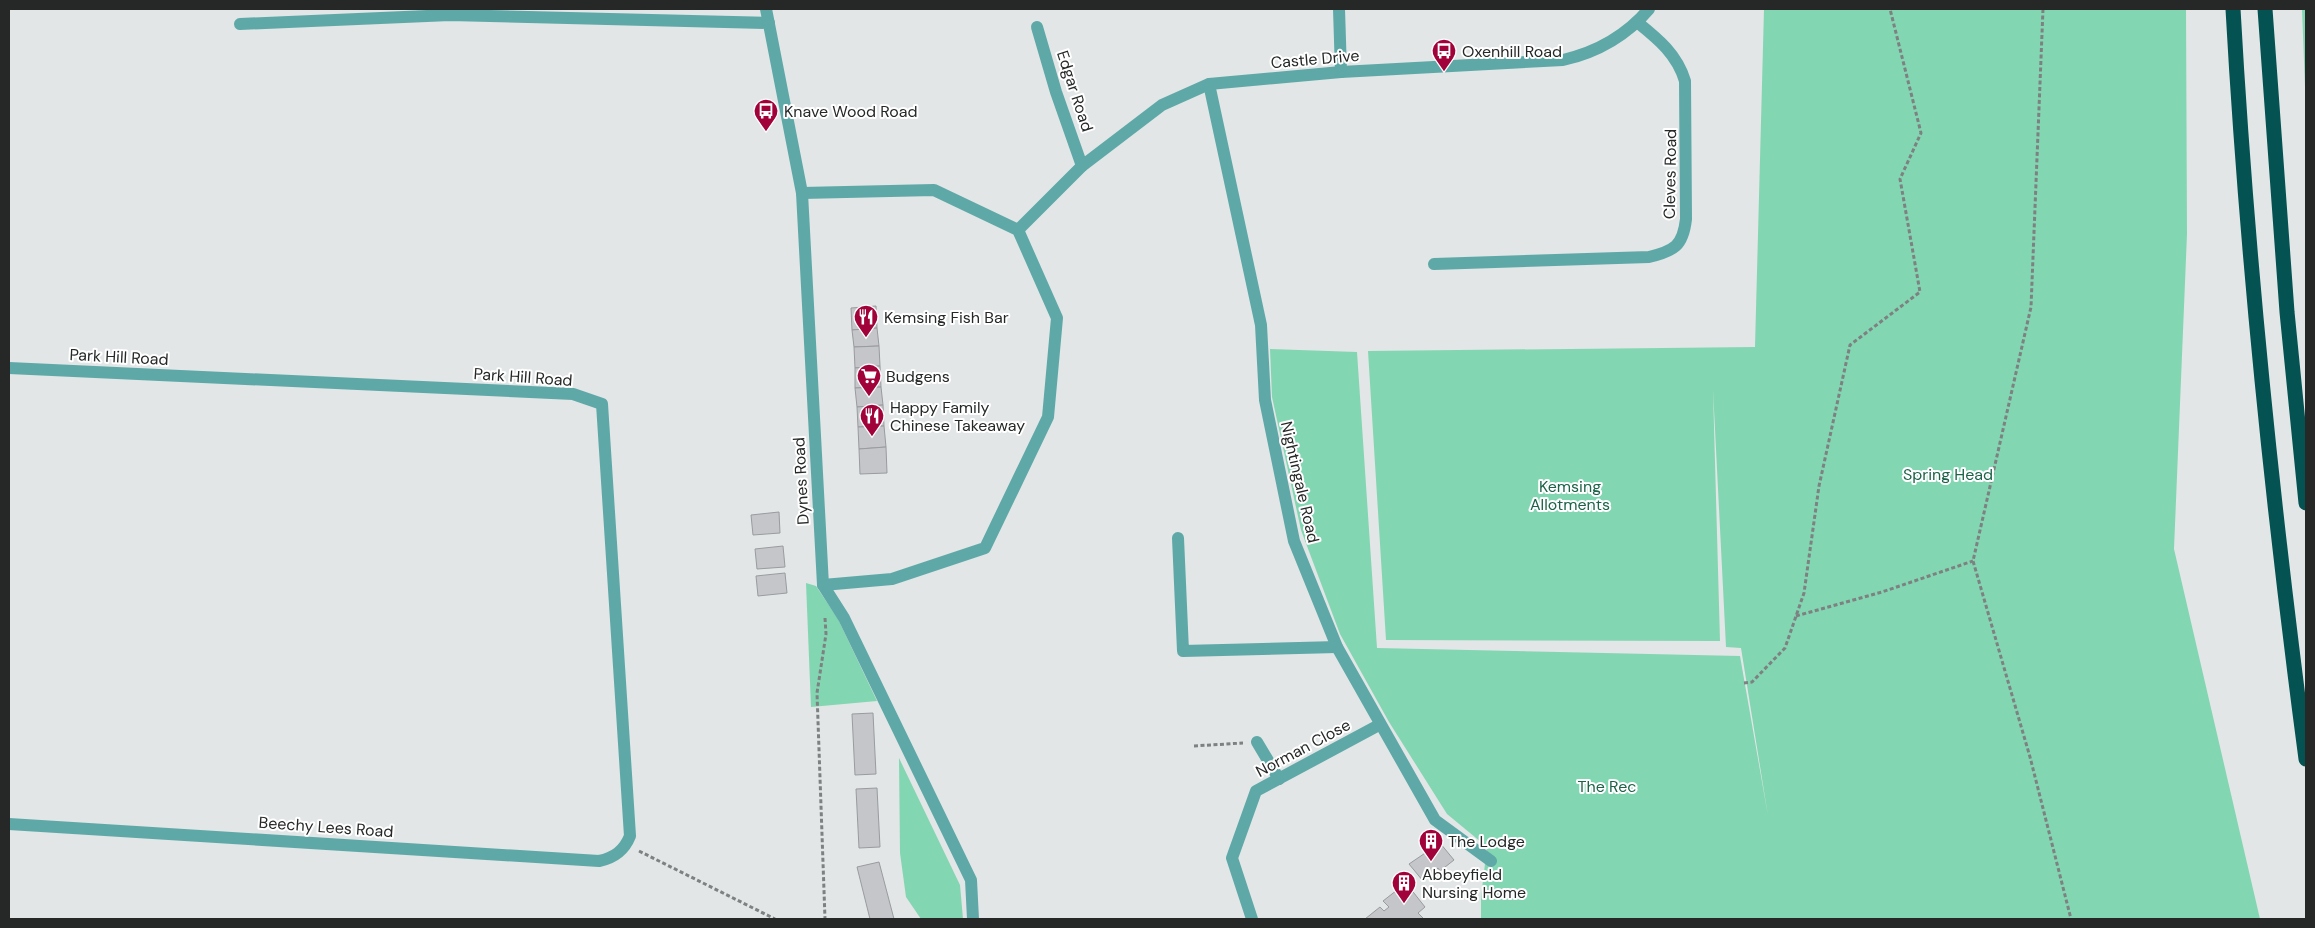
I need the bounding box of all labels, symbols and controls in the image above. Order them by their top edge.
bus stop icon: Oxenhill Road [1431,38,1457,72]
place label: Oxenhill Road [1462,41,1562,62]
street label: Castle Drive [1270,45,1360,73]
street label: Edgar Road [1052,48,1098,134]
bus stop icon: Knave Wood Road [753,98,779,132]
place label: Knave Wood Road [784,101,918,122]
street label: Cleves Road [1659,129,1681,219]
restaurant icon: Kemsing Fish Bar [853,304,879,338]
place label: Kemsing Fish Bar [884,307,1009,328]
street label: Park Hill Road [69,344,169,370]
street label: Park Hill Road [473,363,573,391]
supermarket icon: Budgens [856,363,882,397]
place label: Budgens [886,366,950,387]
place label: Happy Family Chinese Takeaway [890,397,1025,436]
restaurant icon: Happy Family Chinese Takeaway [859,403,885,437]
street label: Nightingale Road [1276,419,1324,545]
street label: Dynes Road [788,437,814,525]
park label: Spring Head [1903,464,1993,485]
park label: Kemsing Allotments [1530,476,1610,515]
street label: Norman Close [1252,714,1354,782]
park label: The Rec [1578,776,1636,797]
street label: Beechy Lees Road [258,812,394,842]
building icon: The Lodge [1418,828,1444,862]
place label: The Lodge [1448,831,1525,852]
place label: Abbeyfield Nursing Home [1422,864,1526,903]
building icon: Abbeyfield Nursing Home [1391,870,1417,904]

